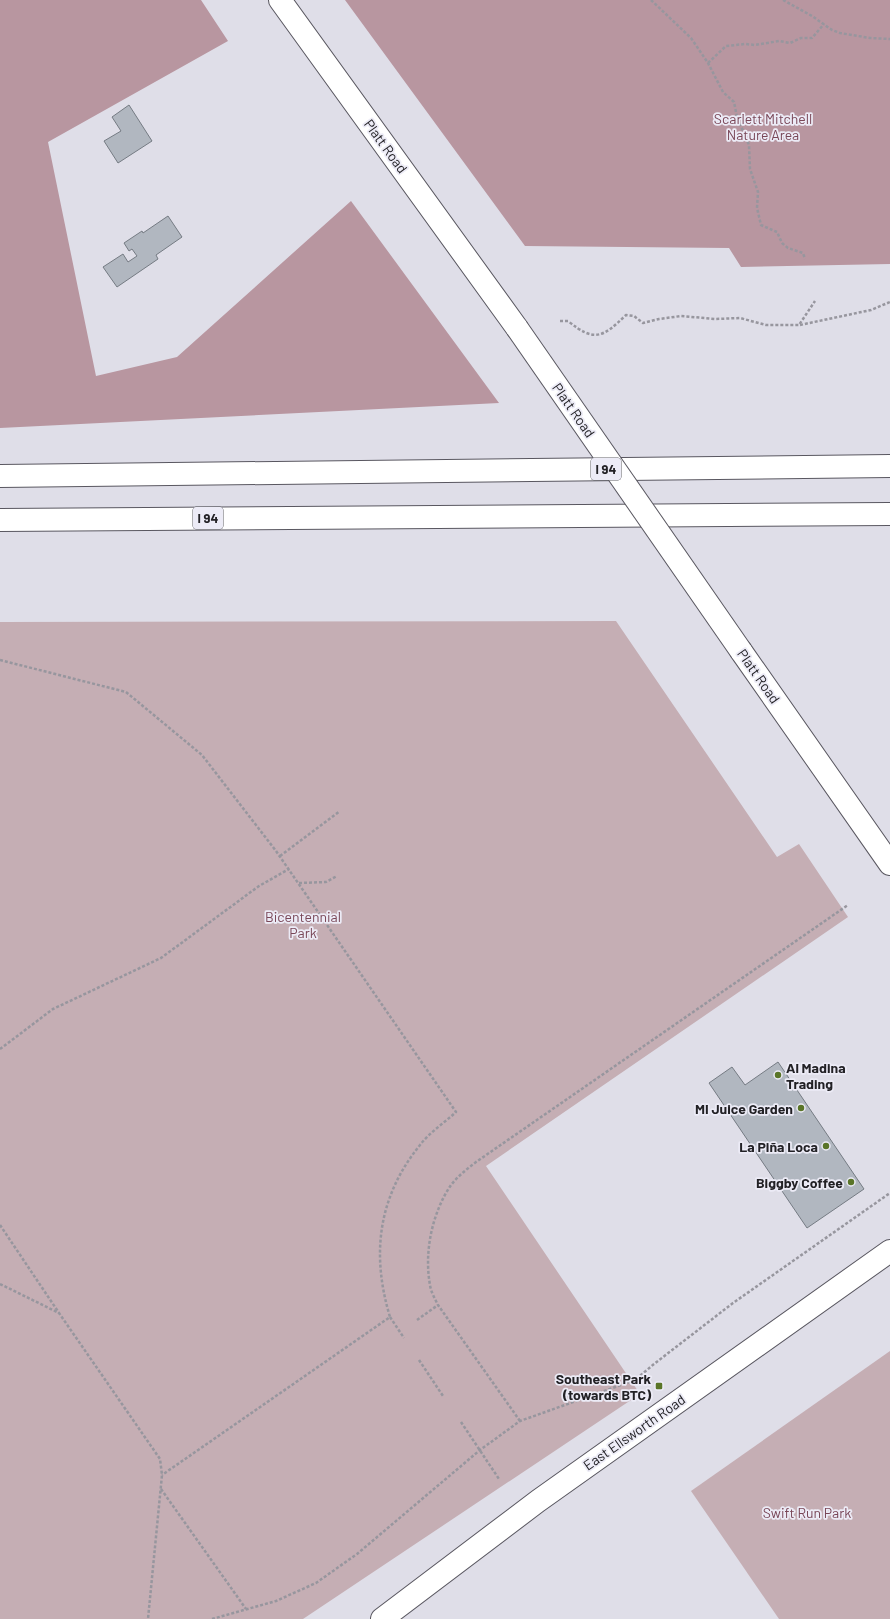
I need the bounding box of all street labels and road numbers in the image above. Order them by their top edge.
street label: Platt Road [361,116,411,176]
street label: Platt Road [549,380,599,440]
road number: I 94 [591,458,621,480]
road number: I 94 [193,507,223,529]
street label: Platt Road [734,646,784,706]
street label: East Ellsworth Road [580,1390,688,1474]

